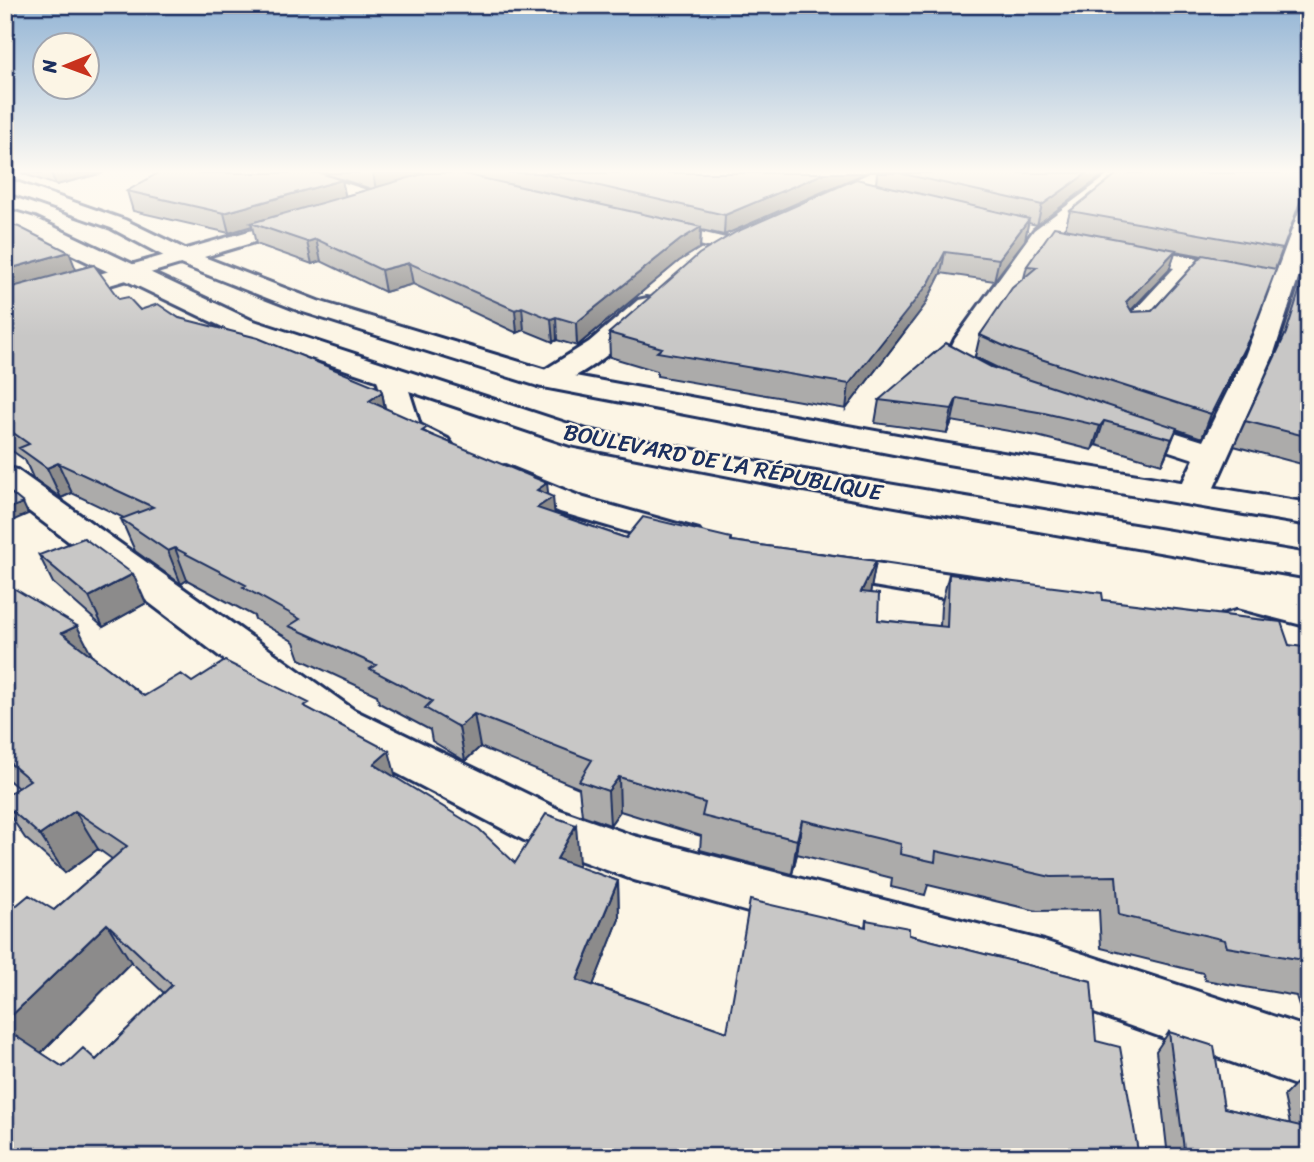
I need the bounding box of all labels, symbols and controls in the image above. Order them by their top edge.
north arrow [32,32,102,102]
text: N [33,59,66,74]
street label: BOULEVARD DE LA RÉPUBLIQUE [560,411,887,514]

